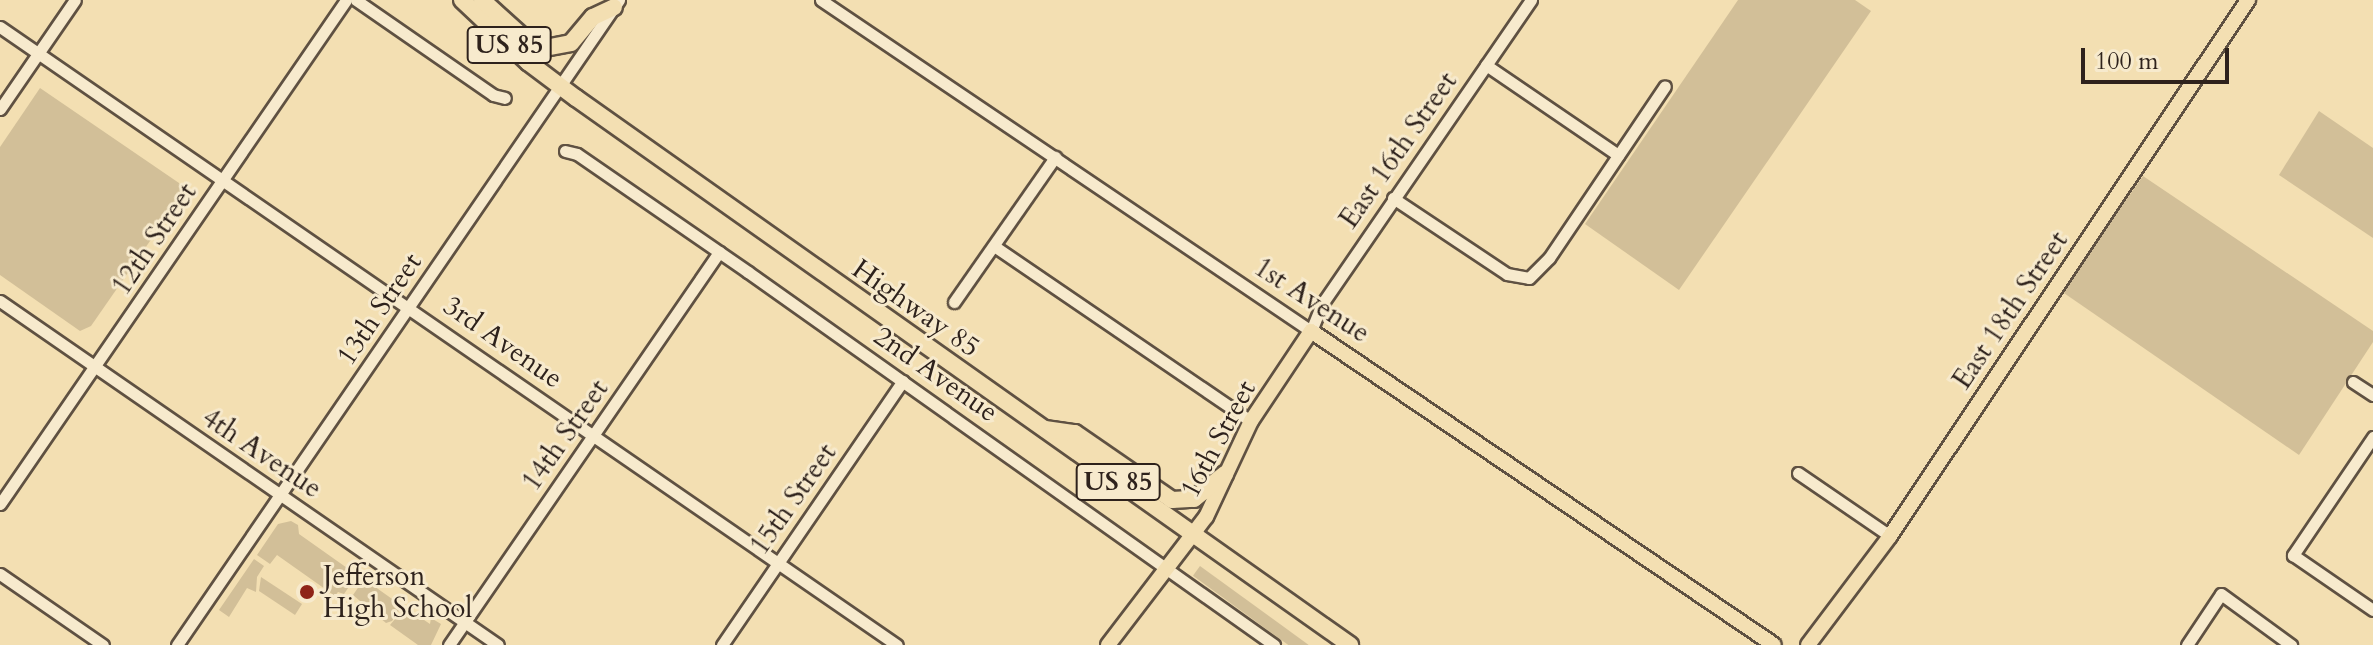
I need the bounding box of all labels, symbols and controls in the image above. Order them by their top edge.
road number: US 85 [465,23,553,67]
scale bar [2085,32,2233,82]
text: 100 m [2095,45,2159,78]
street label: East 16th Street [1332,65,1464,235]
street label: 12th Street [104,177,204,301]
street label: East 18th Street [1945,225,2075,395]
street label: 13th Street [329,247,429,371]
street label: 1st Avenue [1248,250,1376,350]
street label: Highway 85 [846,252,986,364]
street label: 3rd Avenue [437,289,569,395]
street label: 2nd Avenue [868,319,1004,429]
street label: 14th Street [515,373,615,497]
street label: 16th Street [1173,375,1263,503]
street label: 4th Avenue [196,401,328,505]
street label: 15th Street [743,437,843,561]
road number: US 85 [1074,460,1162,504]
place label: Jefferson High School [323,559,472,625]
marker: Jefferson High School [298,583,316,601]

